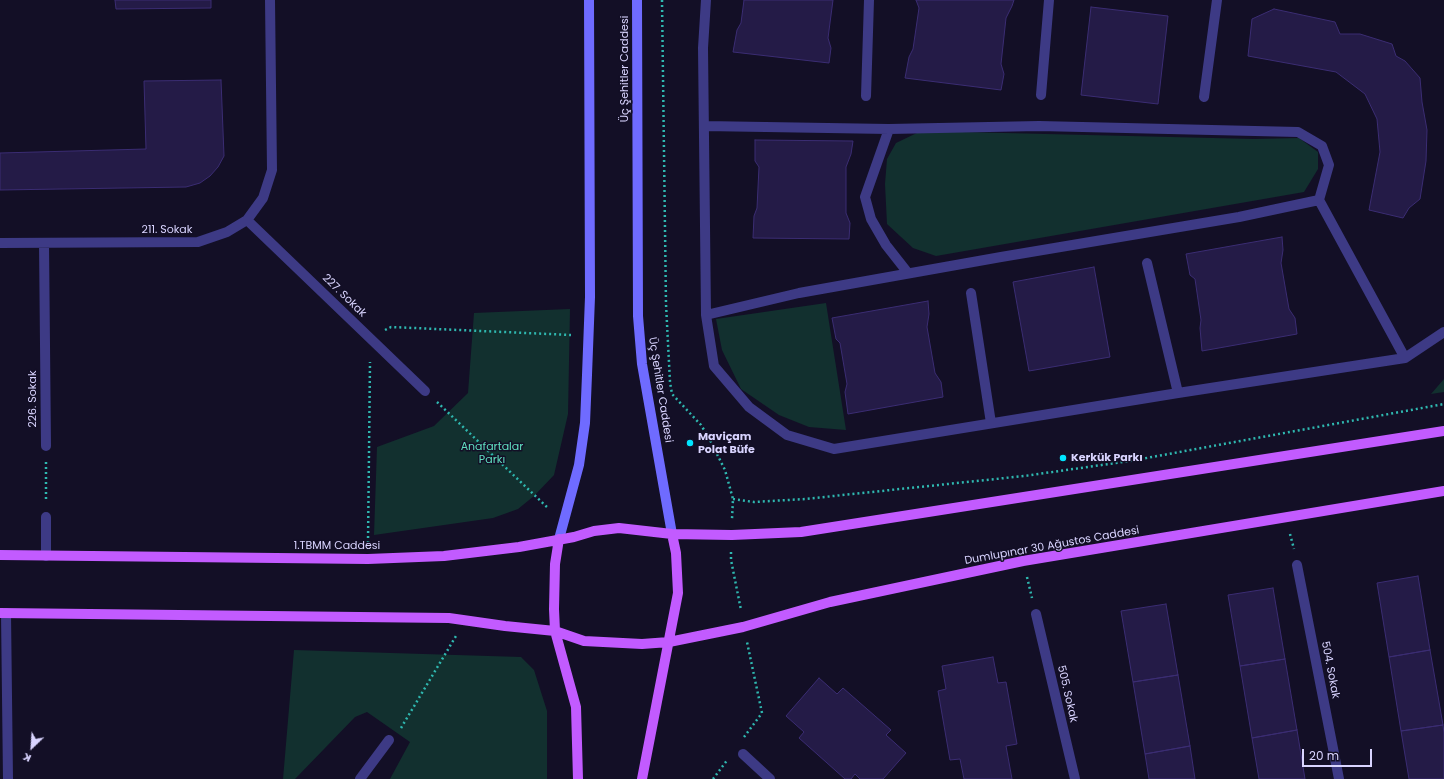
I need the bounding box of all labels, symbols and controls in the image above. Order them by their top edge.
street label: Üç Şehitler Caddesi [618,16,632,122]
street label: 211. Sokak [142,223,192,237]
street label: 227. Sokak [319,272,369,320]
street label: Üç Şehitler Caddesi [645,336,675,444]
street label: 226. Sokak [26,370,40,428]
place label: Maviçam Polat Büfe [698,430,755,456]
marker: Maviçam Polat Büfe [685,438,695,448]
park label: Anafartalar Parkı [461,440,523,466]
place label: Kerkük Parkı [1071,451,1143,465]
marker: Kerkük Parkı [1058,453,1068,463]
street label: Dumlupınar 30 Ağustos Caddesi [964,524,1140,568]
street label: 1.TBMM Caddesi [294,539,380,553]
street label: 504. Sokak [1318,640,1342,700]
street label: 505. Sokak [1054,664,1080,724]
north arrow [12,727,52,767]
scale bar [1304,741,1374,767]
text: 20 m [1309,747,1339,764]
text: K [20,749,34,767]

